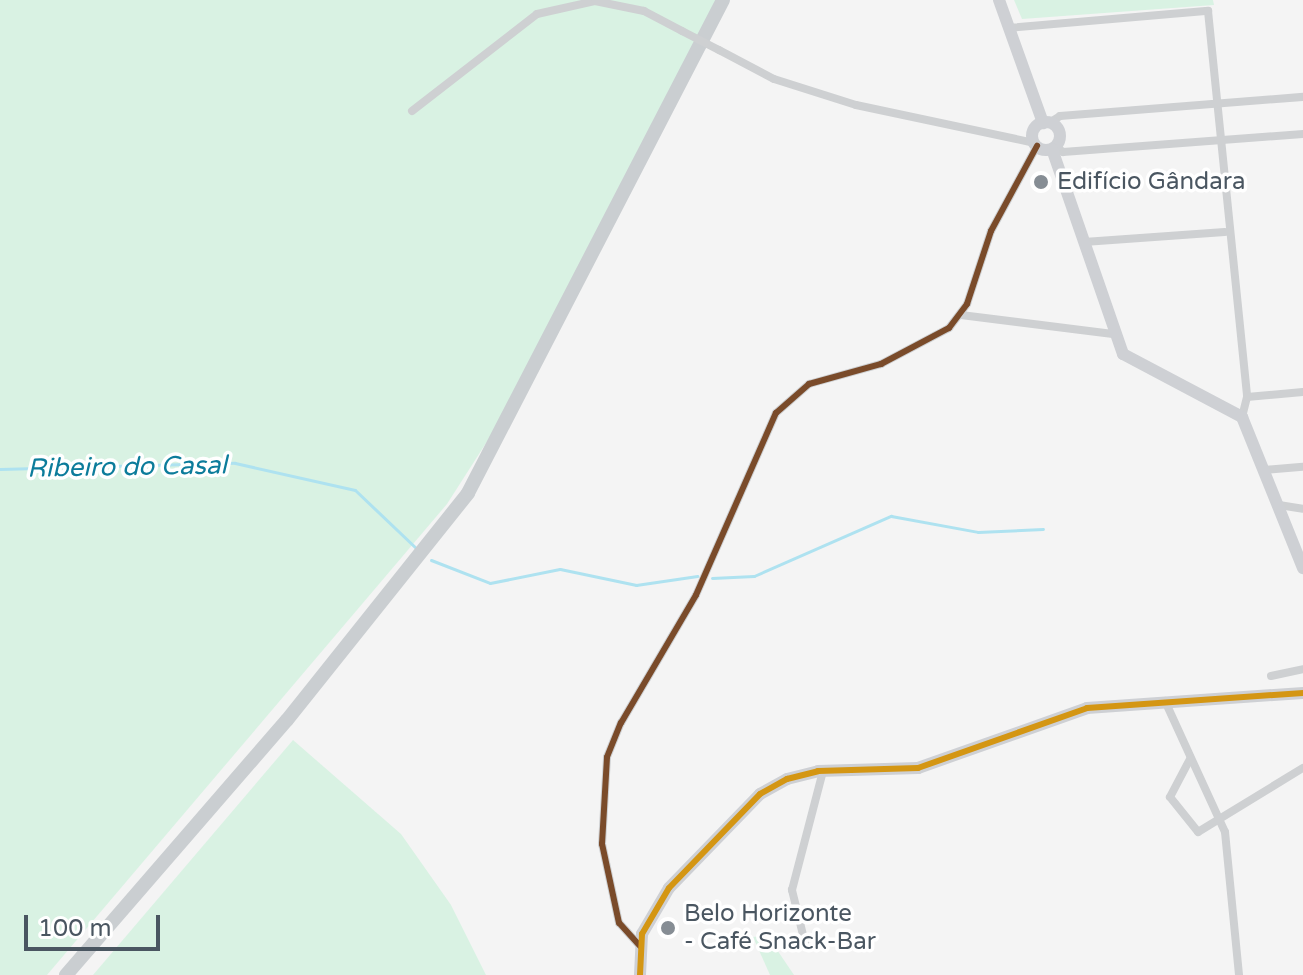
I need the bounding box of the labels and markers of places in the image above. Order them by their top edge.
place label: Edifício Gândara [1057,168,1245,196]
marker: Edifício Gândara [1032,173,1050,191]
place label: Belo Horizonte - Café Snack-Bar [684,900,876,956]
marker: Belo Horizonte - Café Snack-Bar [659,919,677,937]

